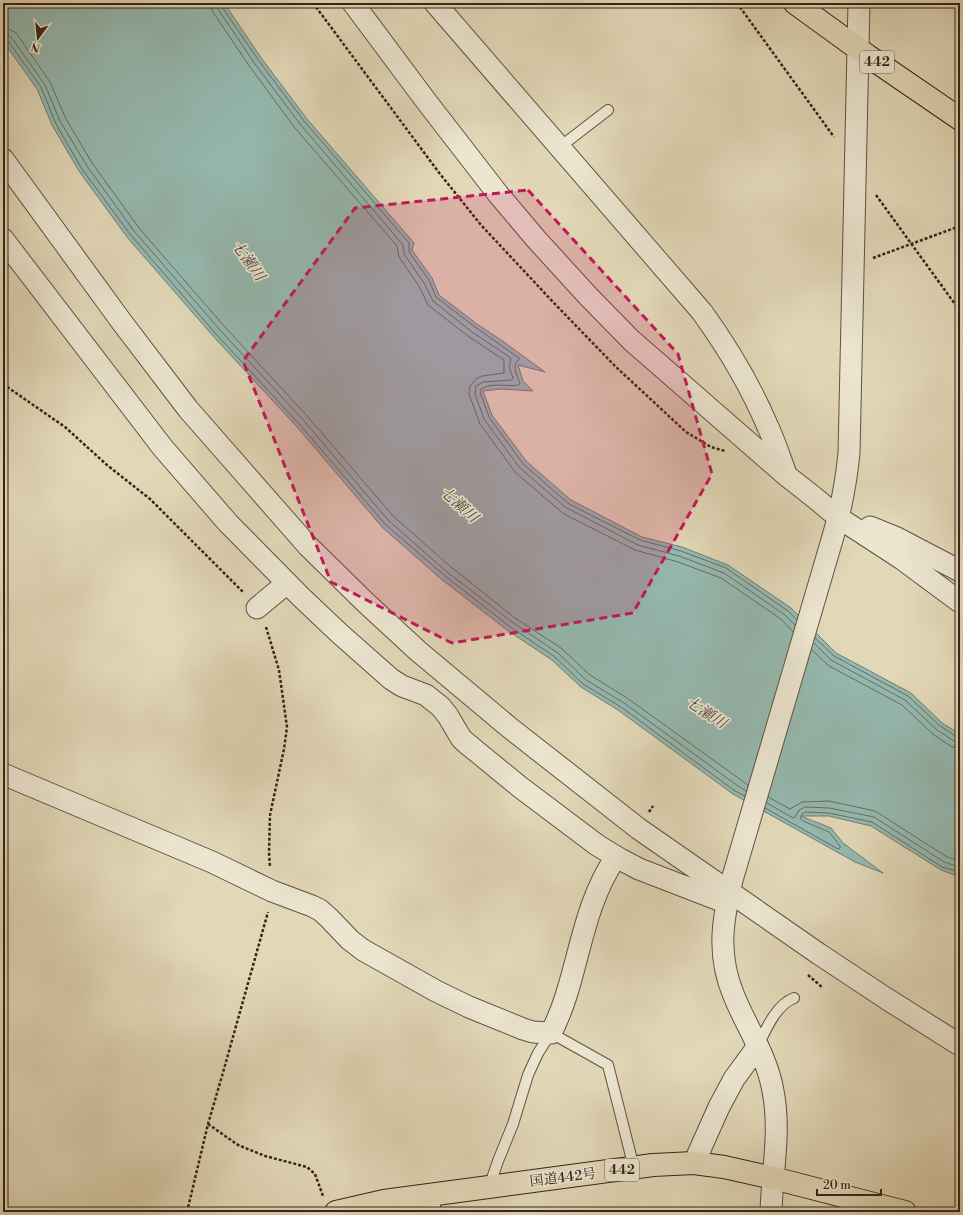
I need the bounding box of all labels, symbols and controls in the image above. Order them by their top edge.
north arrow [18,18,58,58]
text: N [29,39,42,55]
road number: 442 [860,51,894,73]
water label: 七瀬川 [227,237,270,286]
water label: 七瀬川 [436,483,484,528]
water label: 七瀬川 [682,693,732,734]
road number: 442 [605,1159,639,1181]
street label: 国道442号 [529,1165,597,1191]
scale bar [817,1171,881,1197]
text: 20 m [823,1178,851,1193]

